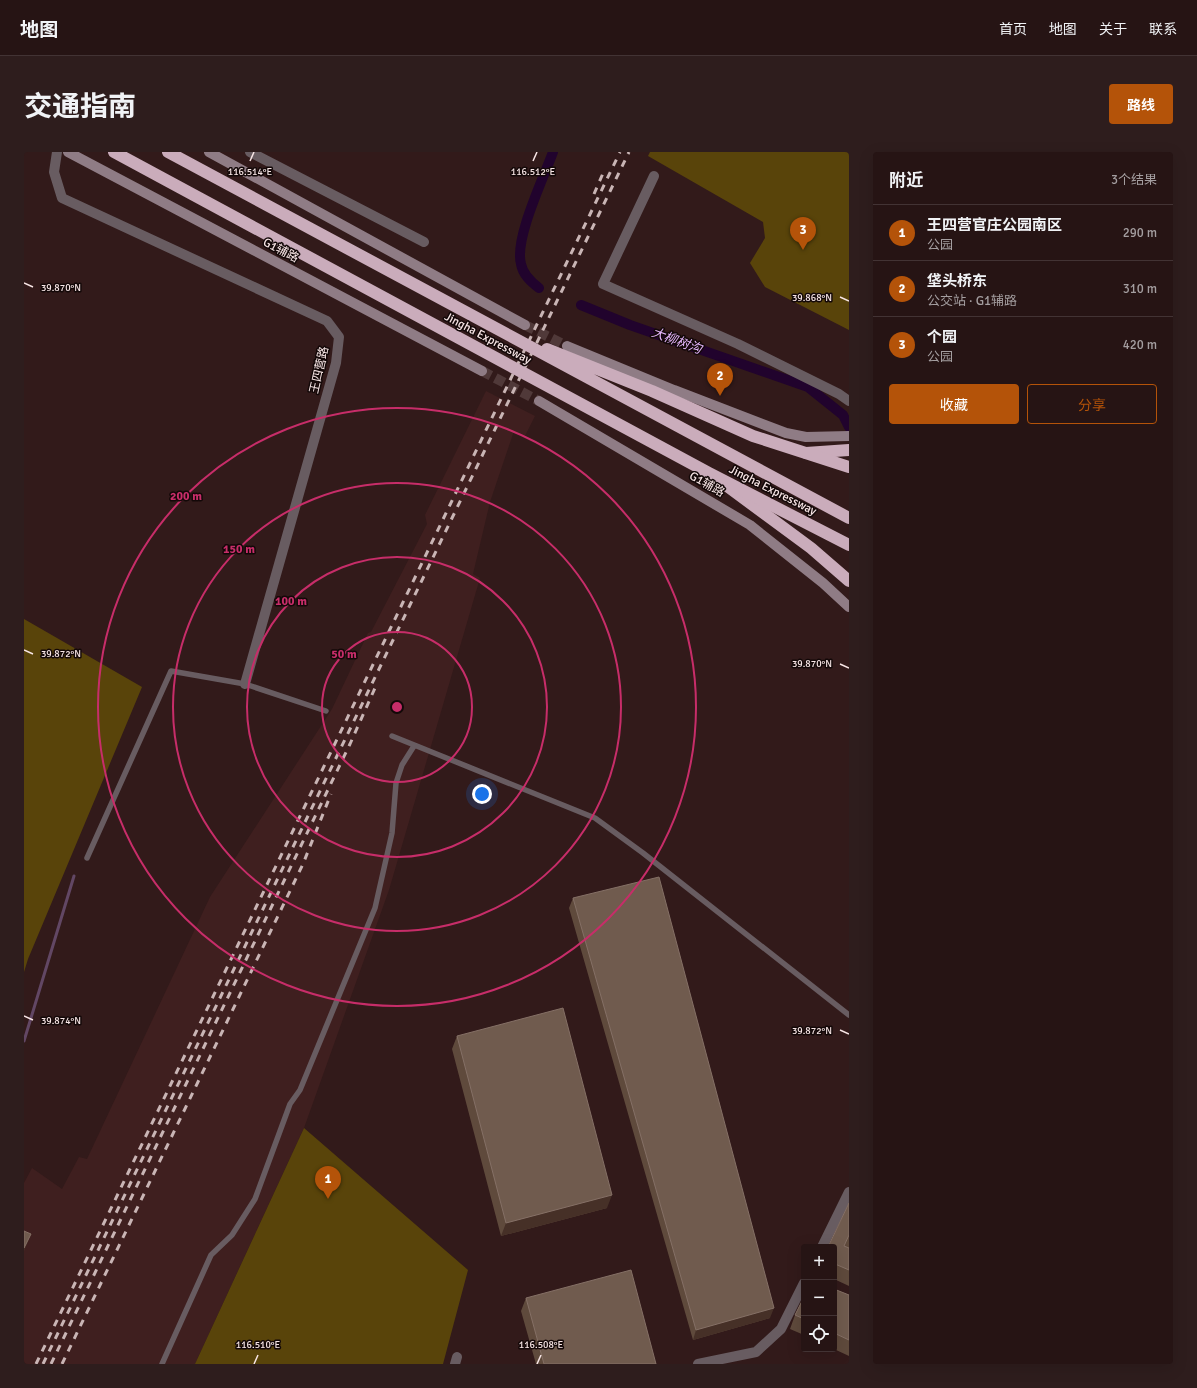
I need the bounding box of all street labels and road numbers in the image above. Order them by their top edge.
street label: G1辅路 [260,235,301,266]
street label: Jingha Expressway [442,309,534,368]
street label: 王四营路 [307,345,332,395]
street label: Jingha Expressway [726,462,819,519]
street label: G1辅路 [686,468,727,500]

